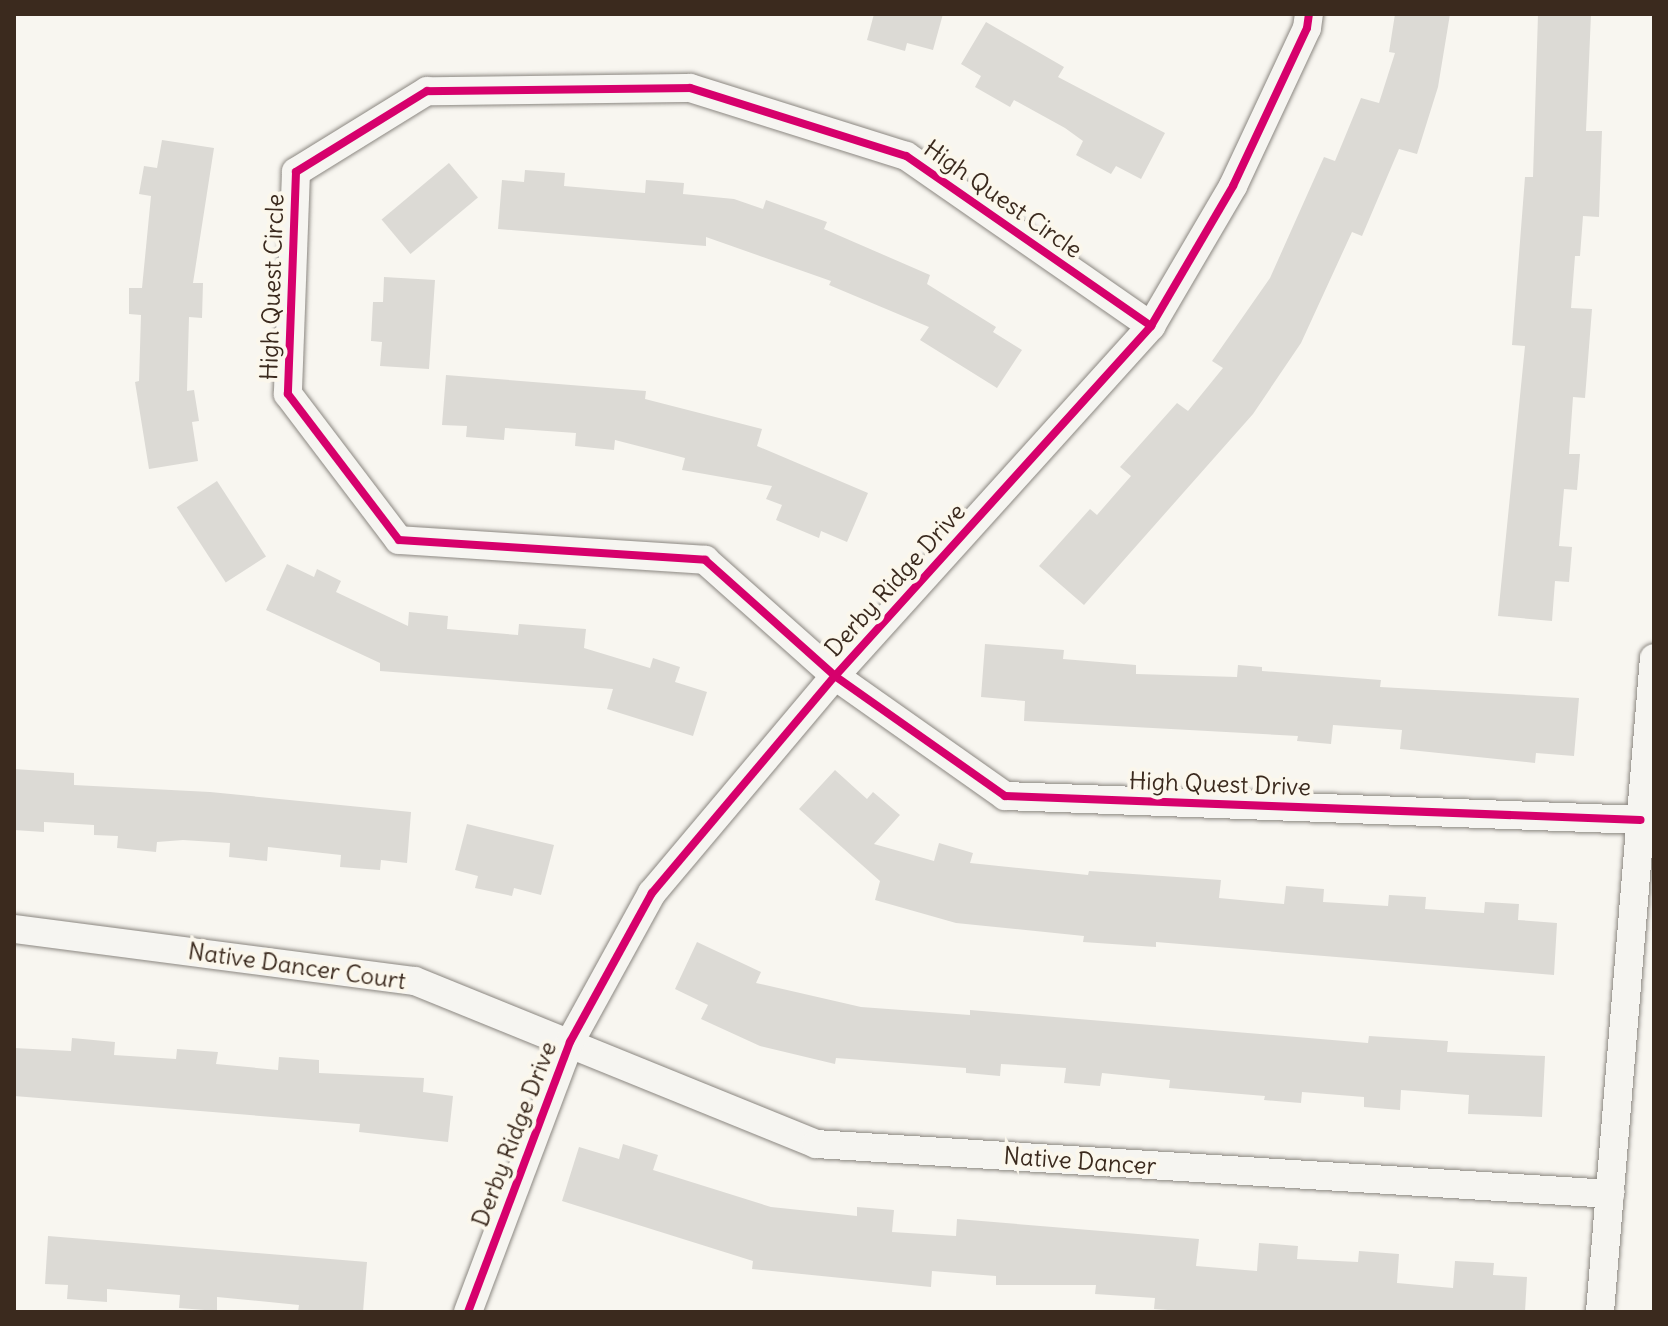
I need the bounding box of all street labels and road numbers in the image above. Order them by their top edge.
street label: High Quest Circle [918,134,1088,264]
street label: High Quest Circle [254,193,290,381]
street label: Derby Ridge Drive [819,498,971,662]
street label: High Quest Drive [1129,766,1311,802]
street label: Native Dancer Court [186,936,408,996]
street label: Derby Ridge Drive [465,1037,563,1231]
street label: Native Dancer [1003,1141,1157,1181]

